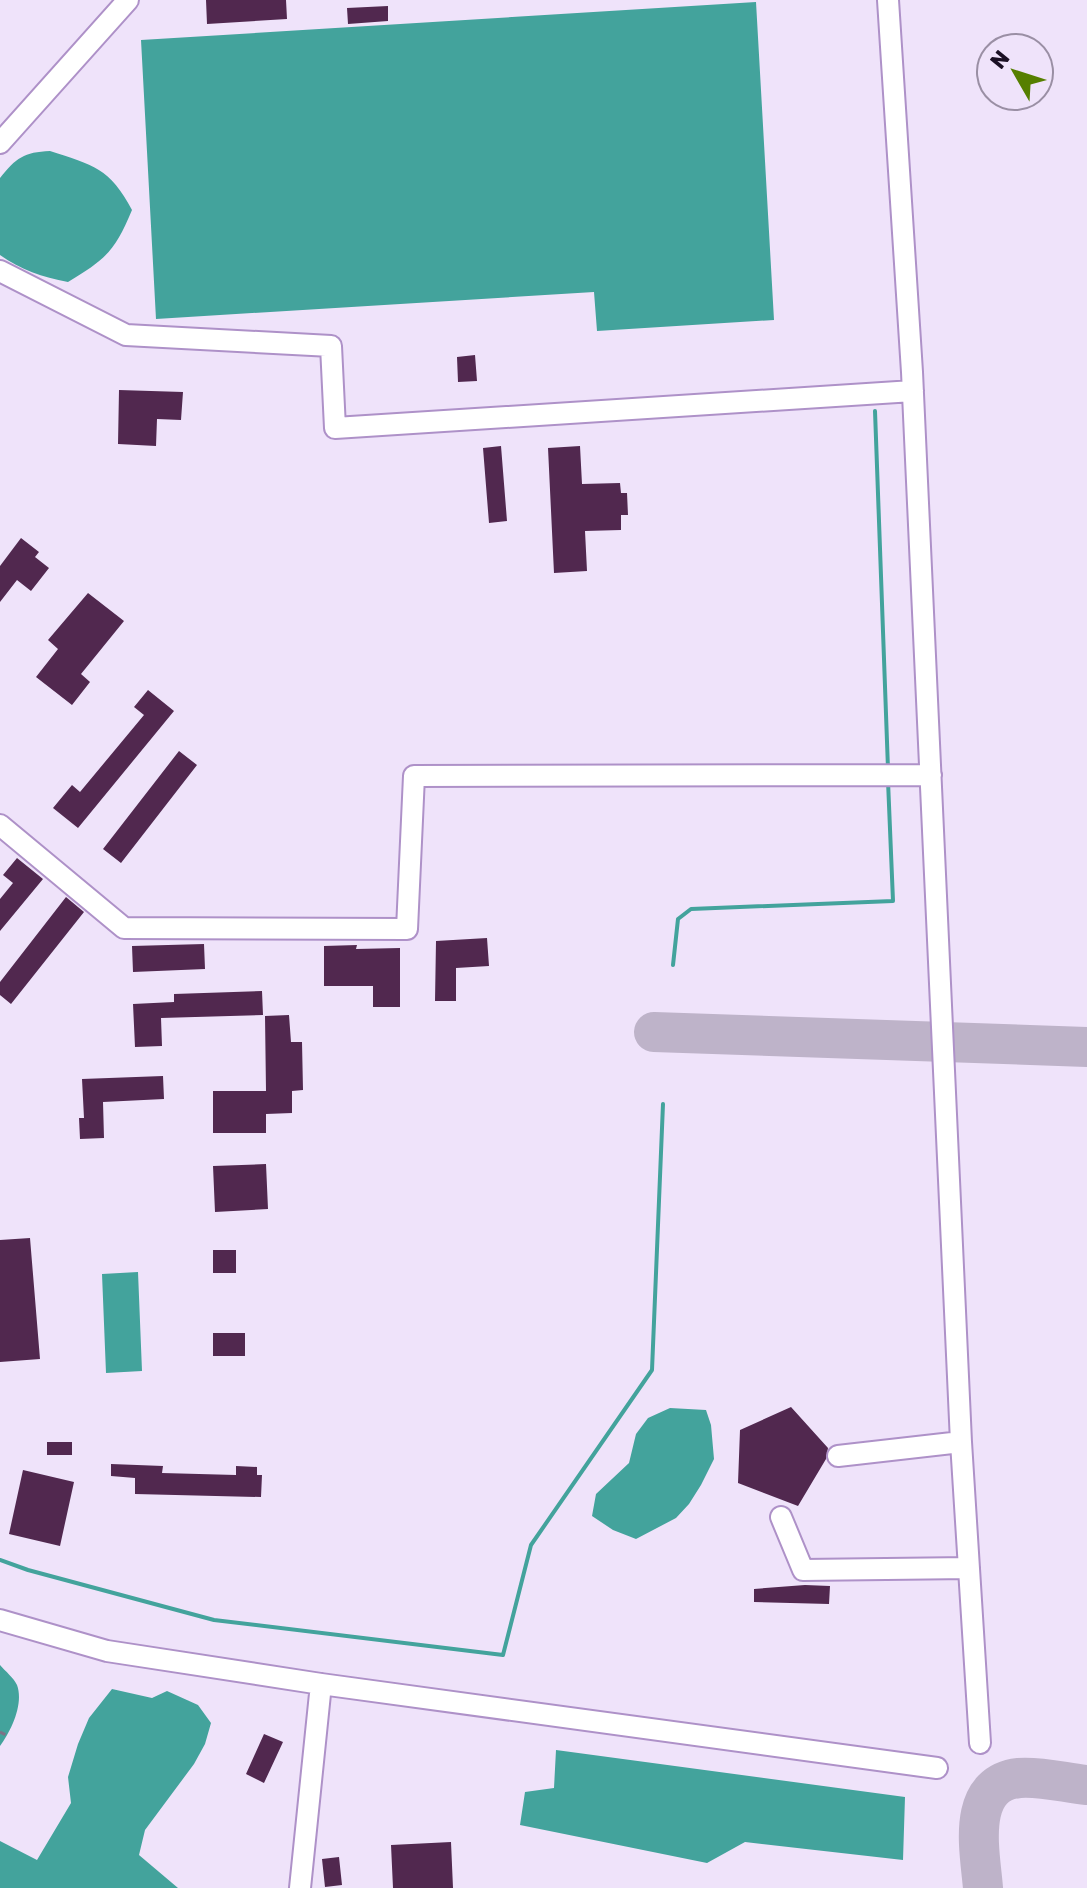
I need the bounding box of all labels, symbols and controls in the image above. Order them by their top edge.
north arrow [975,32,1055,112]
text: N [984,45,1015,74]

